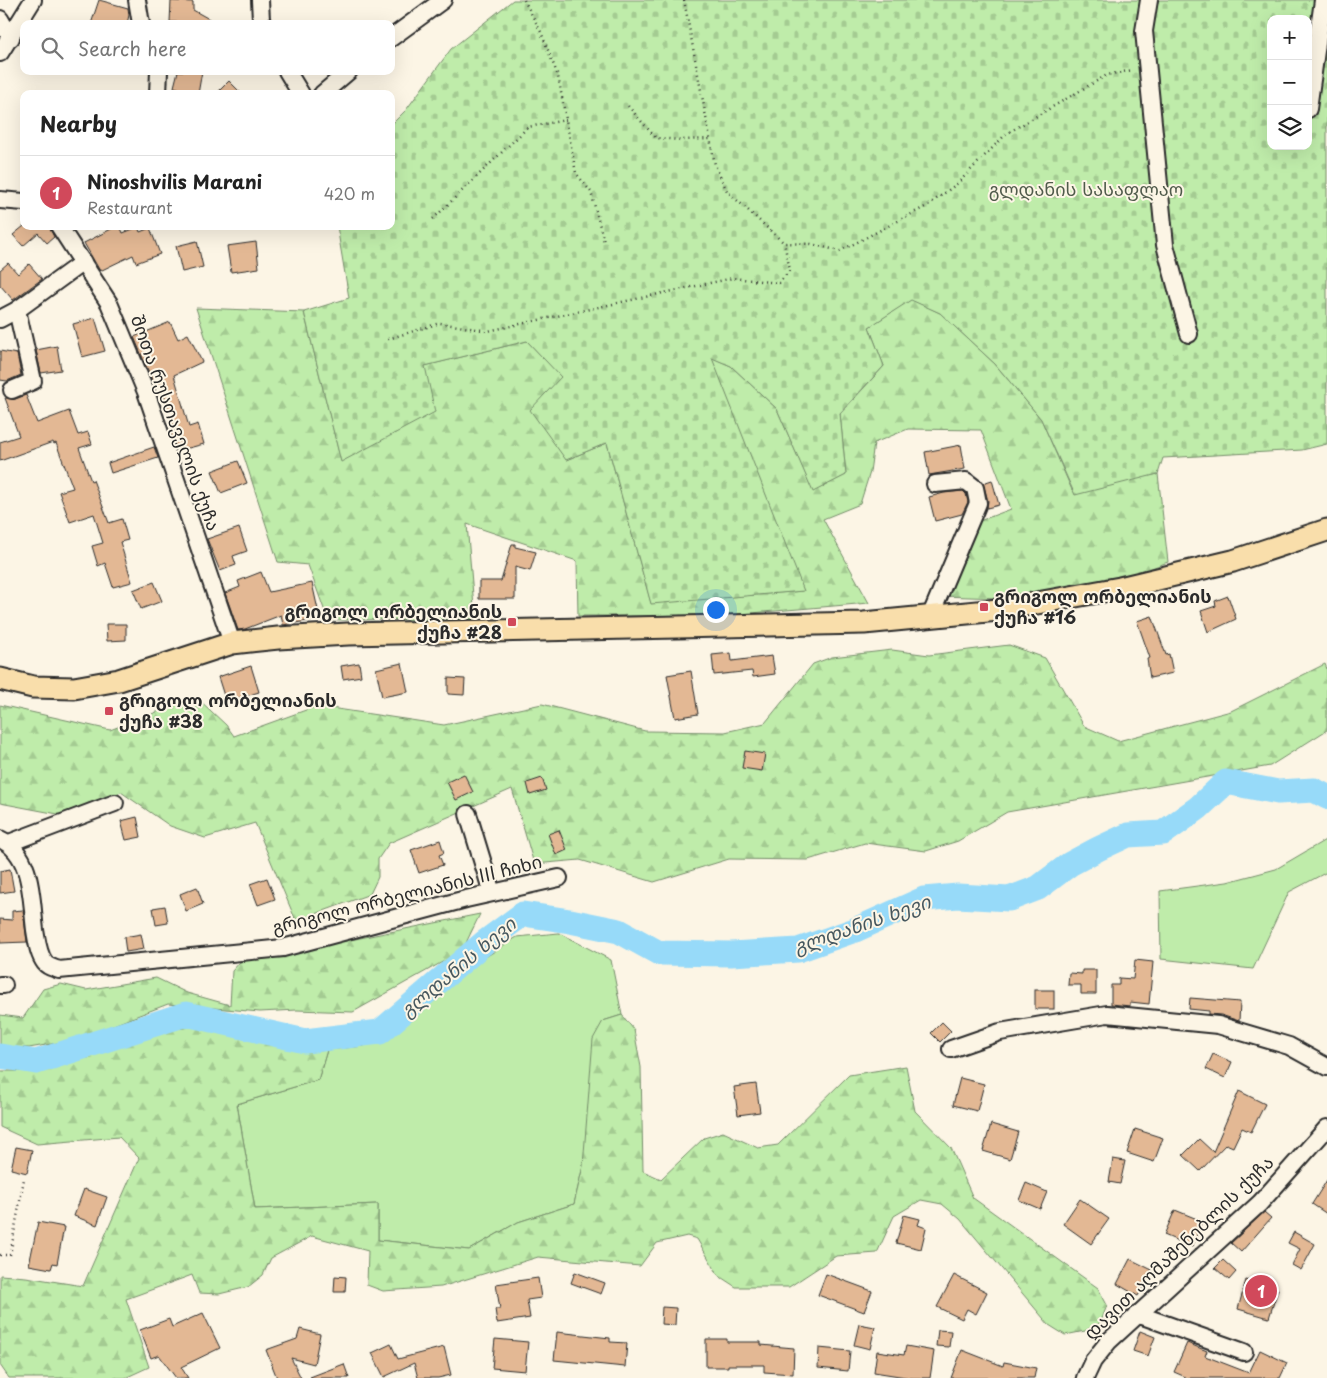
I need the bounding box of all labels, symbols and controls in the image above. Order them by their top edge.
map controls [1267,15,1312,150]
button: + [1267,15,1312,60]
search box [20,20,395,75]
icon: search [38,34,66,62]
text: Search here [78,34,187,62]
button: − [1267,60,1312,105]
button: layers [1267,105,1312,150]
text: Nearby [40,107,117,139]
text: Ninoshvilis Marani [87,167,262,195]
park label: გლდანის სასაფლაო [989,175,1183,202]
text: 1 [52,181,60,205]
text: 420 m [324,181,375,205]
text: Restaurant [87,195,173,219]
street label: შოთა რუსთაველის ქუჩა [125,311,228,534]
place label: გრიგოლ ორბელიანის ქუჩა #16 [994,582,1212,630]
place label: გრიგოლ ორბელიანის ქუჩა #28 [284,597,502,645]
your location [703,597,729,623]
marker: გრიგოლ ორბელიანის ქუჩა #16 [978,601,990,613]
marker: გრიგოლ ორბელიანის ქუჩა #28 [506,616,518,628]
place label: გრიგოლ ორბელიანის ქუჩა #38 [119,686,337,734]
marker: გრიგოლ ორბელიანის ქუჩა #38 [103,705,115,717]
street label: გრიგოლ ორბელიანის III ჩიხი [269,847,544,940]
water label: გლდანის ხევი [790,886,935,960]
water label: გლდანის ხევი [394,909,522,1023]
street label: დავით აღმაშენებლის ქუჩა [1077,1149,1279,1345]
pin: 1 [1245,1272,1277,1310]

